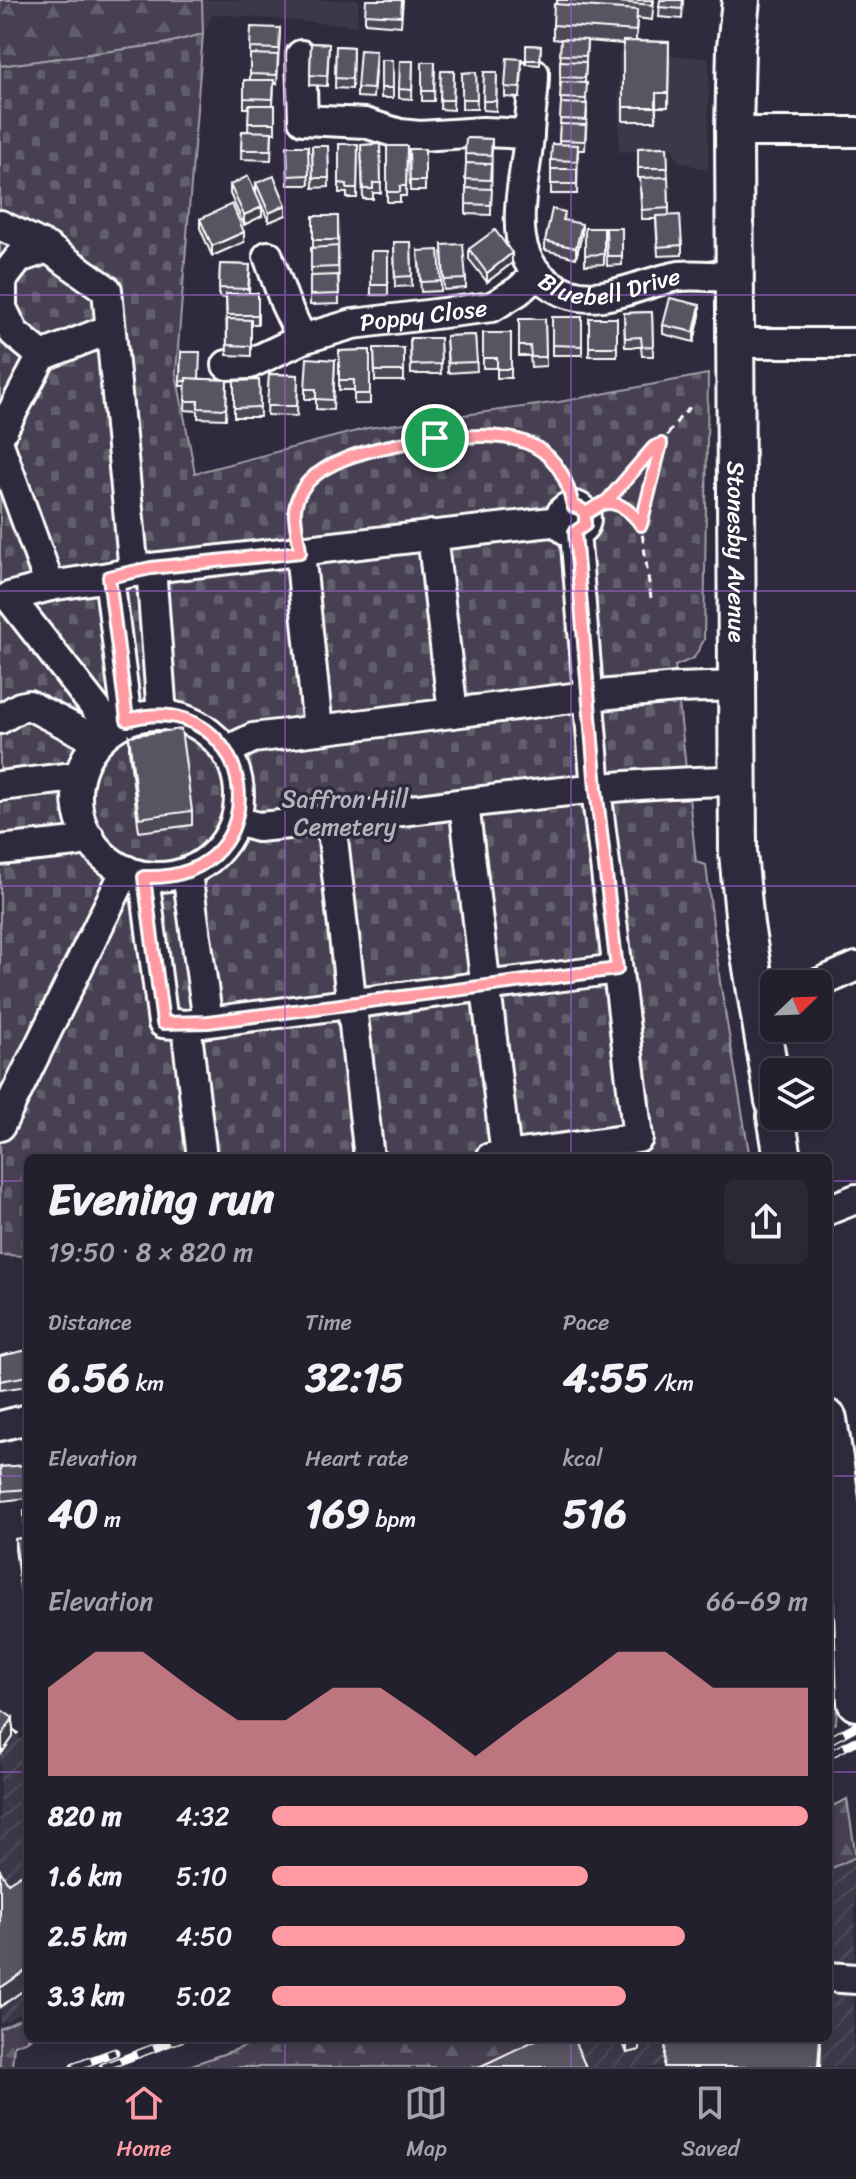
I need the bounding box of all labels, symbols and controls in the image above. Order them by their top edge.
street label: Bluebell Drive [529,255,684,318]
street label: Poppy Close [357,287,490,344]
pin [401,404,469,472]
icon: arrive [413,416,457,460]
street label: Stonesby Avenue [715,461,758,643]
park label: Saffron Hill Cemetery [282,778,410,848]
north arrow [760,970,832,1042]
map controls [760,970,832,1130]
button: layers [760,1058,832,1130]
text: Evening run [48,1160,274,1238]
button: share [724,1180,808,1264]
text: 19:50 · 8 × 820 m [48,1229,253,1275]
text: Distance [48,1303,132,1342]
text: Time [305,1303,352,1342]
text: Pace [563,1303,609,1342]
text: 6.56 [48,1342,130,1413]
text: 32:15 [305,1342,404,1413]
text: 4:55 [563,1342,649,1413]
text: km [130,1364,164,1403]
text: /km [649,1364,694,1403]
text: Elevation [48,1439,137,1478]
text: Heart rate [305,1439,409,1478]
text: kcal [563,1439,603,1478]
text: 40 [48,1478,98,1549]
text: 169 [305,1478,370,1549]
text: 516 [563,1478,627,1549]
text: m [98,1500,121,1539]
text: bpm [370,1500,416,1539]
text: Elevation [48,1578,153,1624]
text: 66–69 m [706,1578,808,1624]
text: 820 m [48,1793,122,1839]
text: 4:32 [176,1793,229,1839]
text: 1.6 km [48,1853,122,1899]
text: 5:10 [176,1853,227,1899]
text: 2.5 km [48,1913,127,1959]
text: 4:50 [176,1913,232,1959]
text: 3.3 km [48,1973,125,2019]
text: 5:02 [176,1973,231,2019]
tab: Home [117,2081,171,2168]
tab: Map [404,2081,448,2168]
tab: Saved [681,2081,739,2168]

